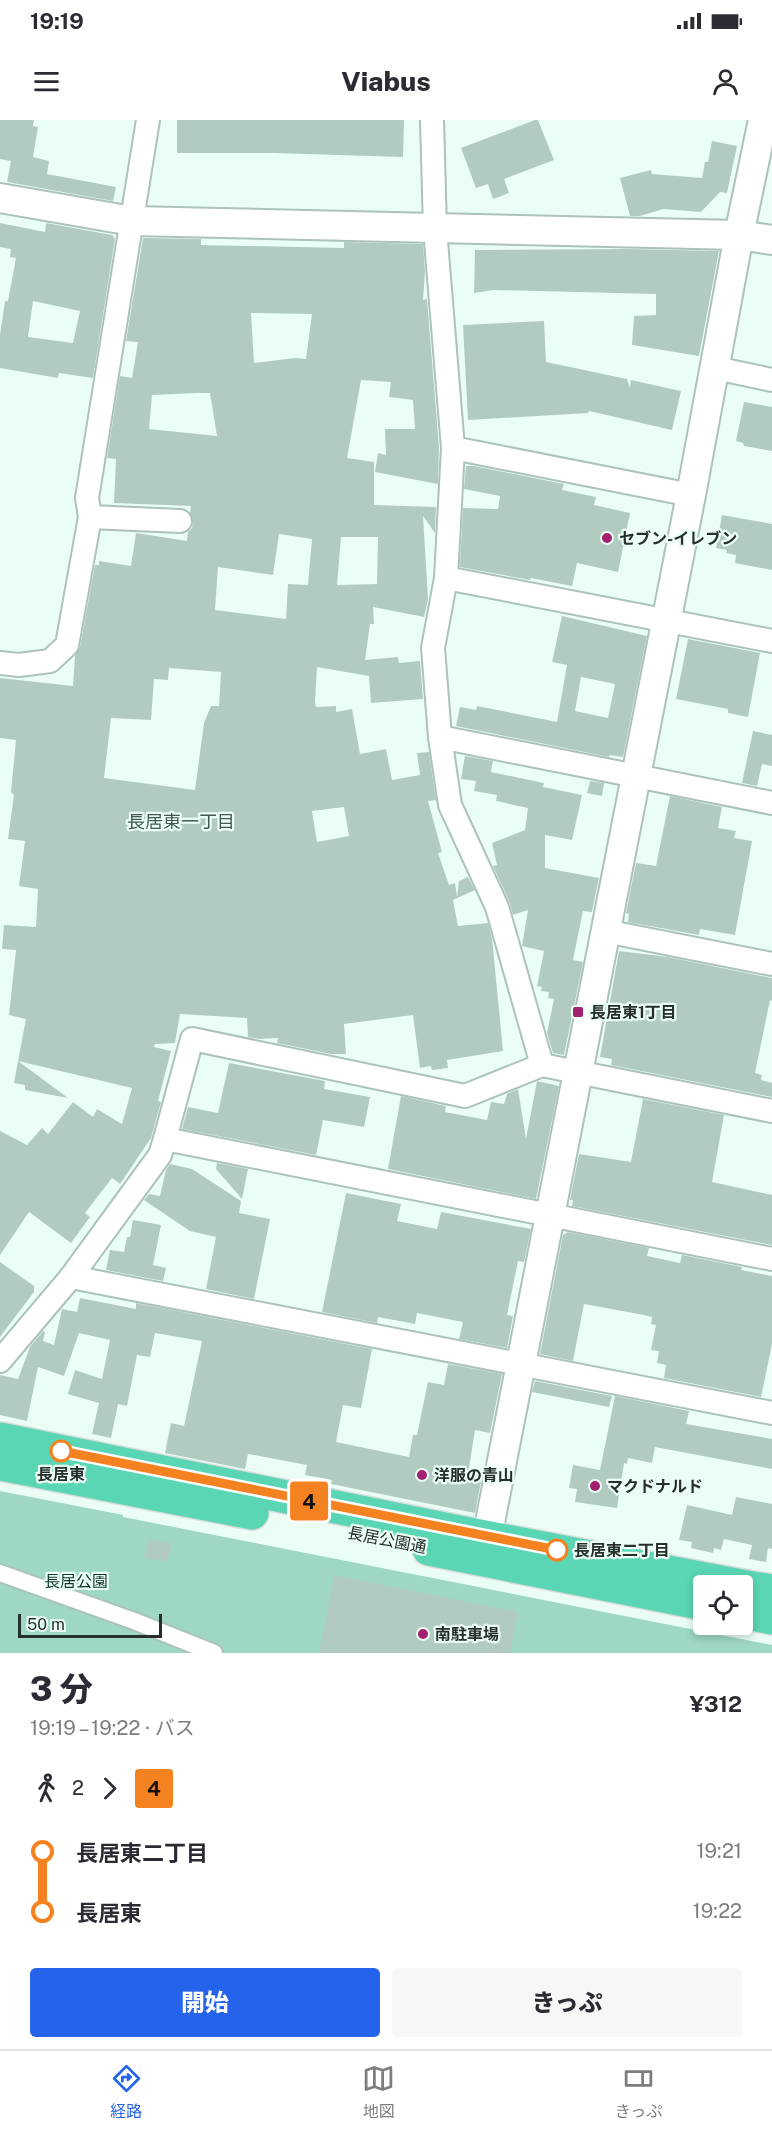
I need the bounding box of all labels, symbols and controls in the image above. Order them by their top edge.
text: 19:19 [30,8,84,34]
icon: menu [30,65,63,98]
text: Viabus [341,65,431,97]
icon: person [709,65,742,98]
place label: セブン-イレブン [619,529,737,548]
marker: セブン-イレブン [600,531,614,545]
district label: 長居東一丁目 [127,811,235,832]
place label: 長居東1丁目 [590,1003,677,1022]
marker: 長居東1丁目 [571,1005,585,1019]
marker: 長居東 [50,1440,72,1462]
place label: 長居東 [37,1465,85,1484]
place label: 洋服の青山 [434,1466,514,1485]
marker: 洋服の青山 [415,1468,429,1482]
place label: マクドナルド [607,1477,703,1496]
marker: マクドナルド [588,1479,602,1493]
line badge: 4 [290,1482,328,1520]
text: 4 [302,1489,316,1514]
street label: 長居公園通 [346,1523,428,1557]
marker: 長居東二丁目 [546,1539,568,1561]
place label: 長居東二丁目 [574,1541,670,1560]
park label: 長居公園 [44,1572,108,1591]
map controls [693,1575,753,1635]
button: locate [693,1575,753,1635]
scale bar [18,1611,162,1638]
text: 50 m [27,1615,65,1634]
place label: 南駐車場 [435,1625,499,1644]
marker: 南駐車場 [416,1627,430,1641]
text: 3 分 [30,1670,93,1708]
text: ¥312 [689,1691,742,1717]
text: 19:19 – 19:22 · バス [30,1716,195,1740]
icon: walk [30,1772,63,1805]
icon: forward [93,1772,126,1805]
text: 2 [72,1776,84,1800]
text: 4 [147,1776,161,1801]
text: 19:21 [696,1839,742,1863]
text: 長居東二丁目 [76,1840,208,1866]
text: 19:22 [693,1899,742,1923]
text: 長居東 [76,1900,142,1926]
button: 開始 [30,1968,380,2037]
button: きっぷ [392,1968,742,2037]
tab: 経路 [110,2062,143,2122]
tab: 地図 [362,2062,395,2122]
tab: きっぷ [615,2062,662,2122]

